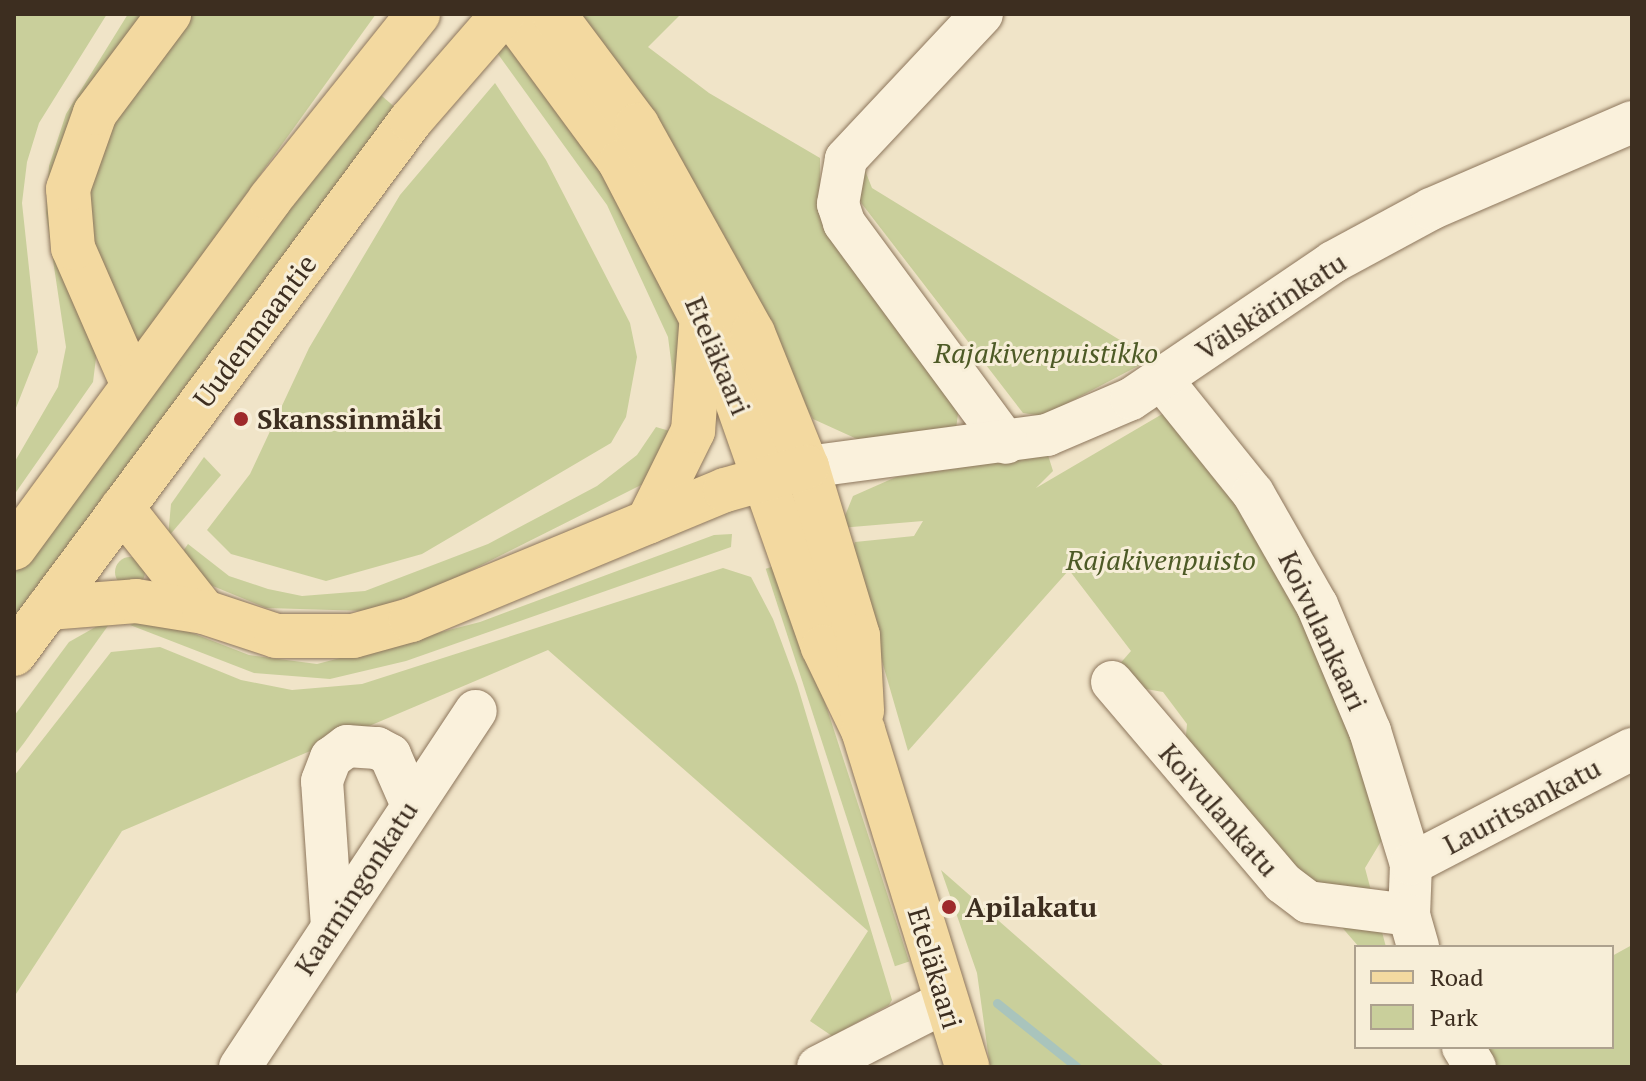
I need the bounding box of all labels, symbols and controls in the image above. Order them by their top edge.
street label: Välskärinkatu [1190,245,1352,367]
street label: Uudenmaantie [186,248,324,414]
street label: Eteläkaari [678,292,758,420]
park label: Rajakivenpuistikko [934,336,1158,370]
place label: Skanssinmäki [257,402,442,436]
marker: Skanssinmäki [232,410,250,428]
park label: Rajakivenpuisto [1066,543,1256,577]
street label: Koivulankaari [1271,546,1375,716]
street label: Koivulankatu [1152,737,1286,883]
street label: Lauritsankatu [1438,751,1606,861]
street label: Kaarningonkatu [287,795,425,981]
place label: Apilakatu [965,890,1097,924]
marker: Apilakatu [940,898,958,916]
street label: Eteläkaari [901,903,969,1033]
legend [1354,945,1614,1049]
text: Road [1430,961,1484,993]
text: Park [1430,1001,1478,1033]

